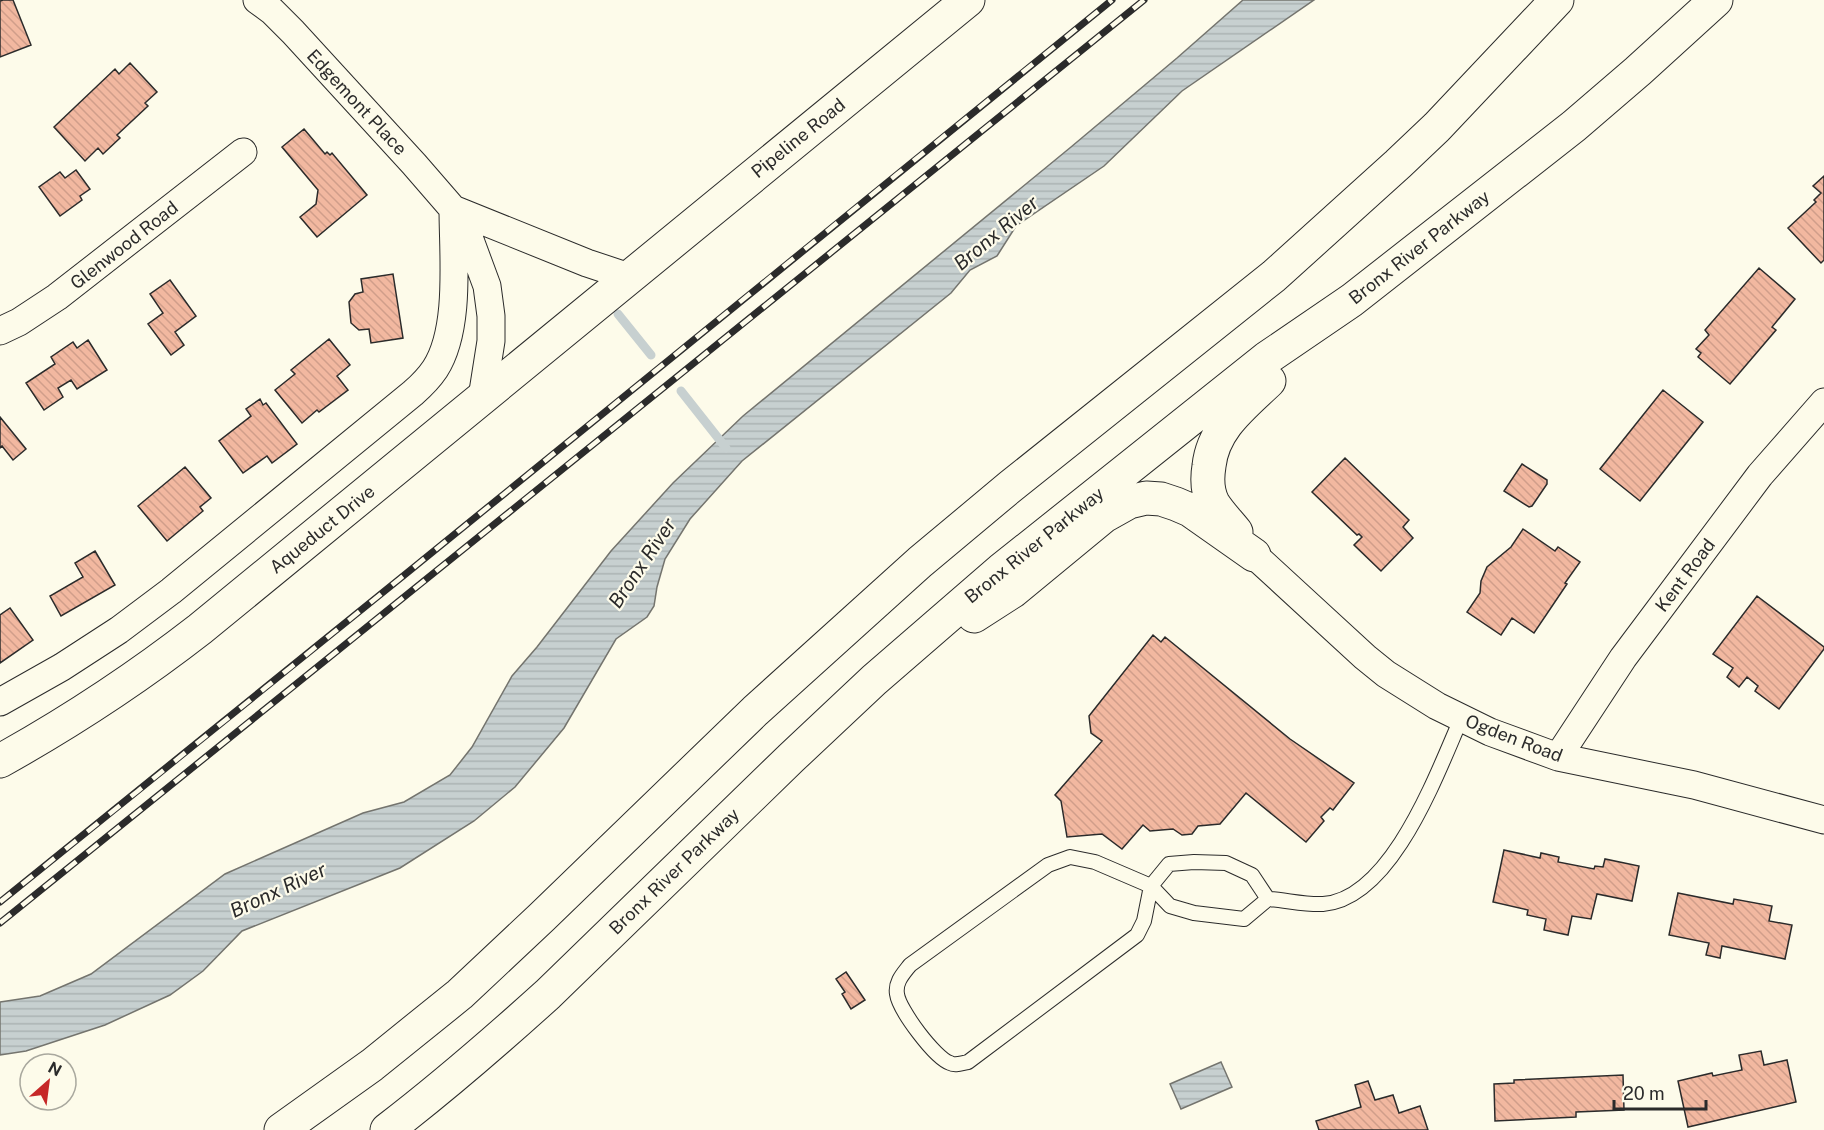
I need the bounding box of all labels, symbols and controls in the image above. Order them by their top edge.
street label: Edgemont Place [303,45,411,159]
street label: Pipeline Road [747,94,849,182]
street label: Bronx River Parkway [1345,185,1494,308]
water label: Bronx River [949,190,1044,275]
street label: Glenwood Road [66,197,182,293]
street label: Aqueduct Drive [265,480,379,578]
street label: Bronx River Parkway [960,482,1108,607]
water label: Bronx River [603,513,681,613]
street label: Kent Road [1651,534,1719,616]
street label: Ogden Road [1462,710,1566,766]
street label: Bronx River Parkway [605,803,744,939]
water label: Bronx River [226,857,330,923]
north arrow [18,1052,78,1112]
text: N [45,1058,65,1081]
scale bar [1614,1073,1706,1111]
text: 20 m [1623,1083,1665,1104]

